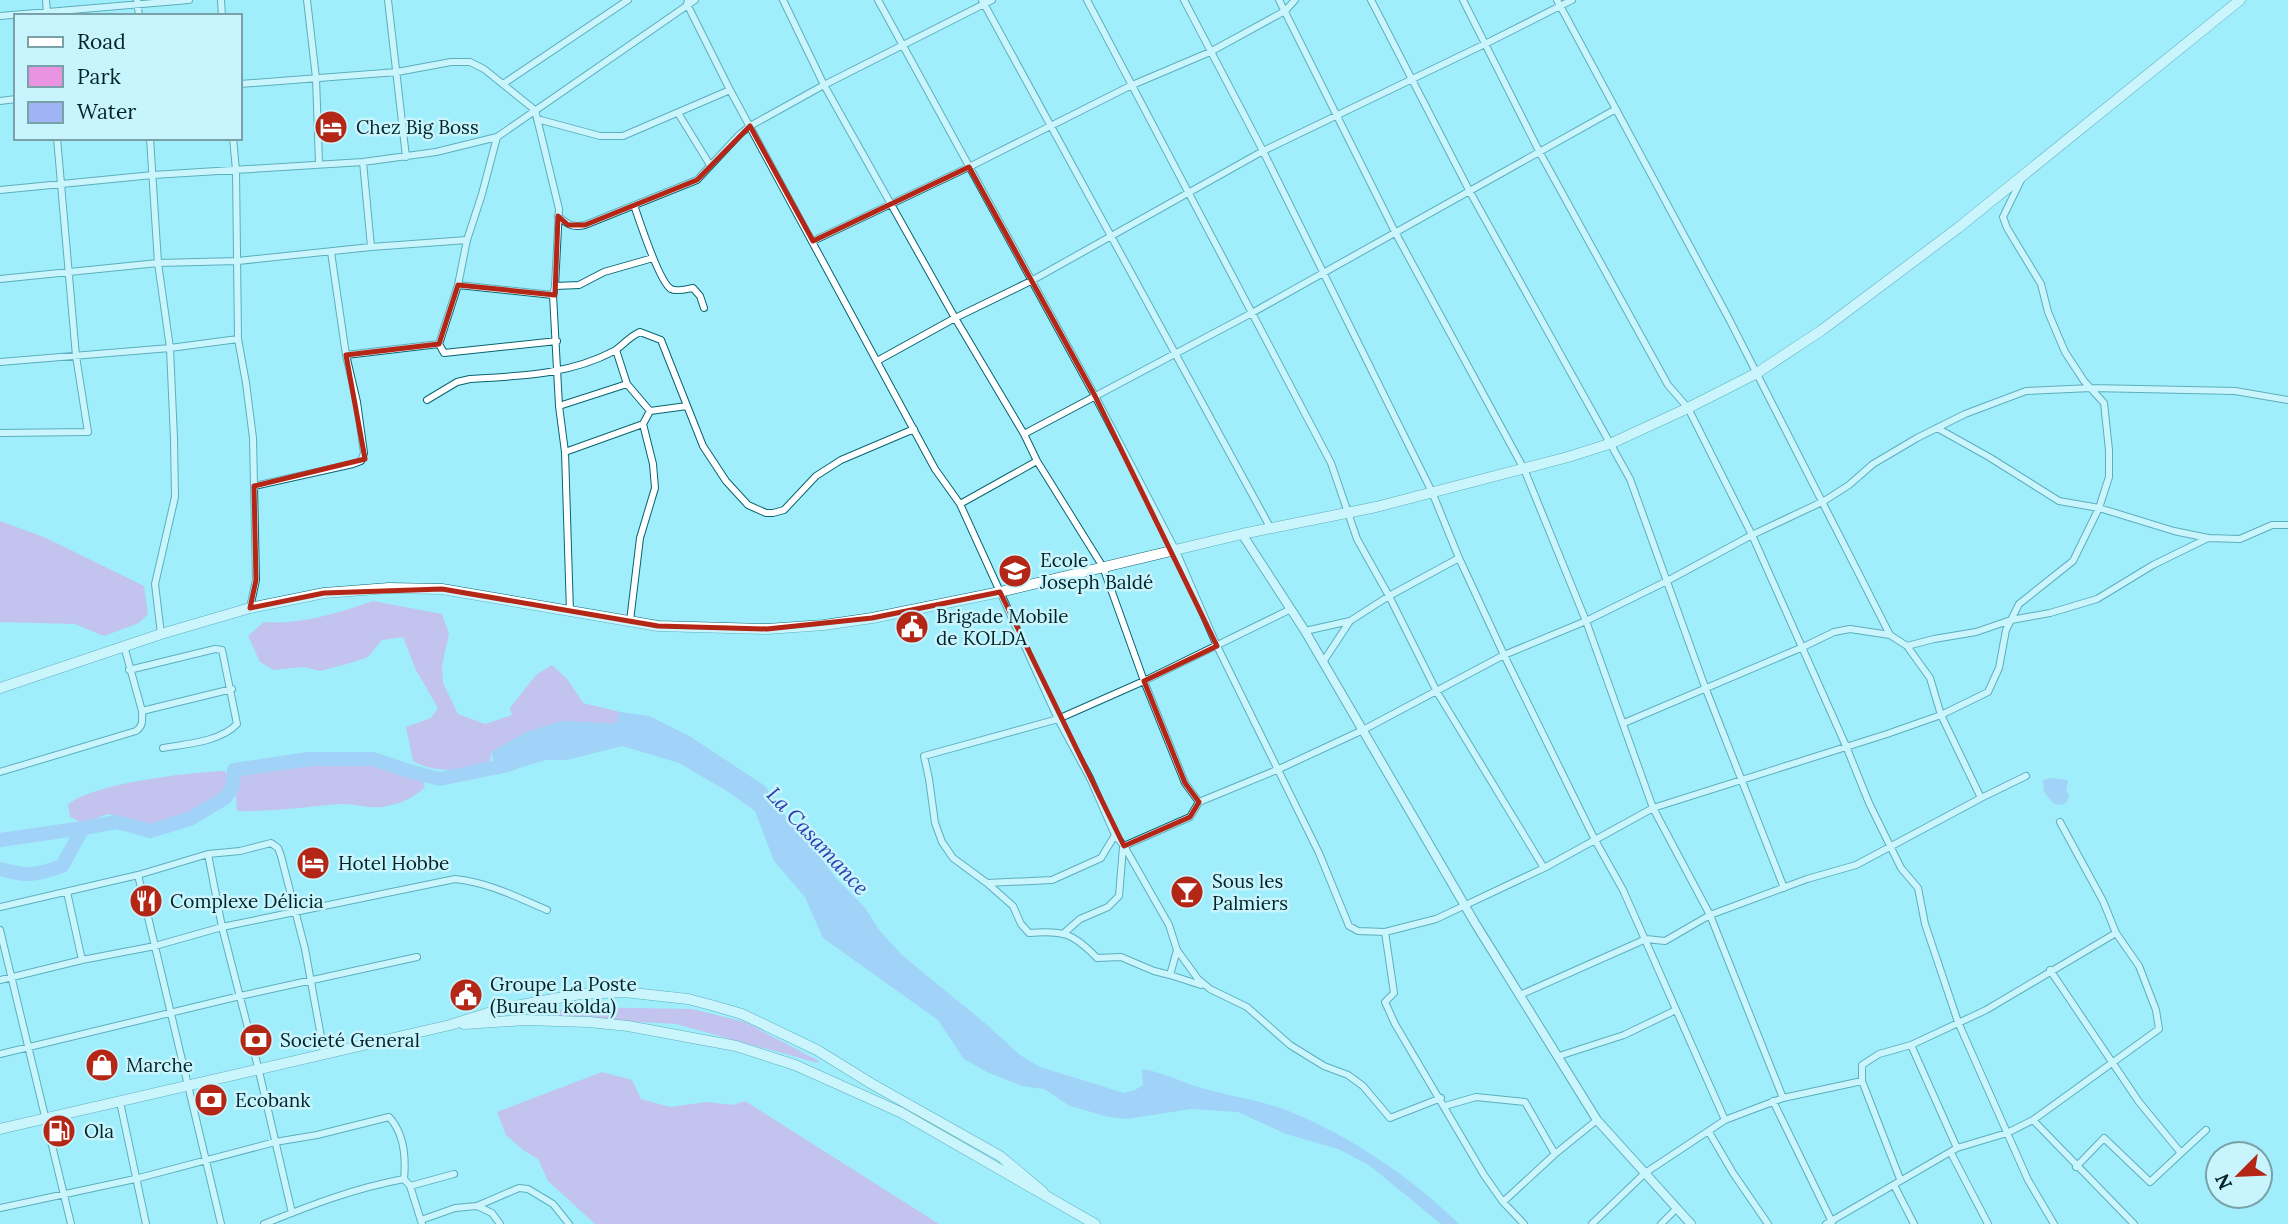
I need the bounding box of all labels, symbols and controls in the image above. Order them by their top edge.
legend [14,14,242,140]
text: Road [77,28,126,55]
text: Park [77,63,121,90]
text: Water [77,98,136,125]
hotel icon: Chez Big Boss [312,108,350,146]
place label: Chez Big Boss [356,115,479,139]
place label: Ecole Joseph Baldé [1039,548,1153,594]
school or university icon: Ecole Joseph Baldé [996,552,1034,590]
place label: Brigade Mobile de KOLDA [936,604,1069,650]
public building icon: Brigade Mobile de KOLDA [893,608,931,646]
water label: La Casamance [761,781,875,901]
hotel icon: Hotel Hobbe [294,844,332,882]
place label: Hotel Hobbe [338,851,449,875]
place label: Sous les Palmiers [1212,869,1288,915]
bar icon: Sous les Palmiers [1168,873,1206,911]
restaurant icon: Complexe Délicia [127,882,165,920]
place label: Complexe Délicia [170,889,324,913]
place label: Groupe La Poste (Bureau kolda) [490,972,637,1019]
public building icon: Groupe La Poste (Bureau kolda) [447,976,485,1014]
bank icon: Societé General [237,1021,275,1059]
place label: Societé General [280,1028,420,1052]
shop icon: Marche [83,1046,121,1084]
place label: Marche [126,1053,193,1077]
bank icon: Ecobank [192,1081,230,1119]
place label: Ecobank [235,1088,311,1112]
fuel station icon: Ola [40,1112,78,1150]
place label: Ola [84,1119,114,1143]
north arrow [2204,1140,2274,1210]
text: N [2209,1170,2237,1194]

